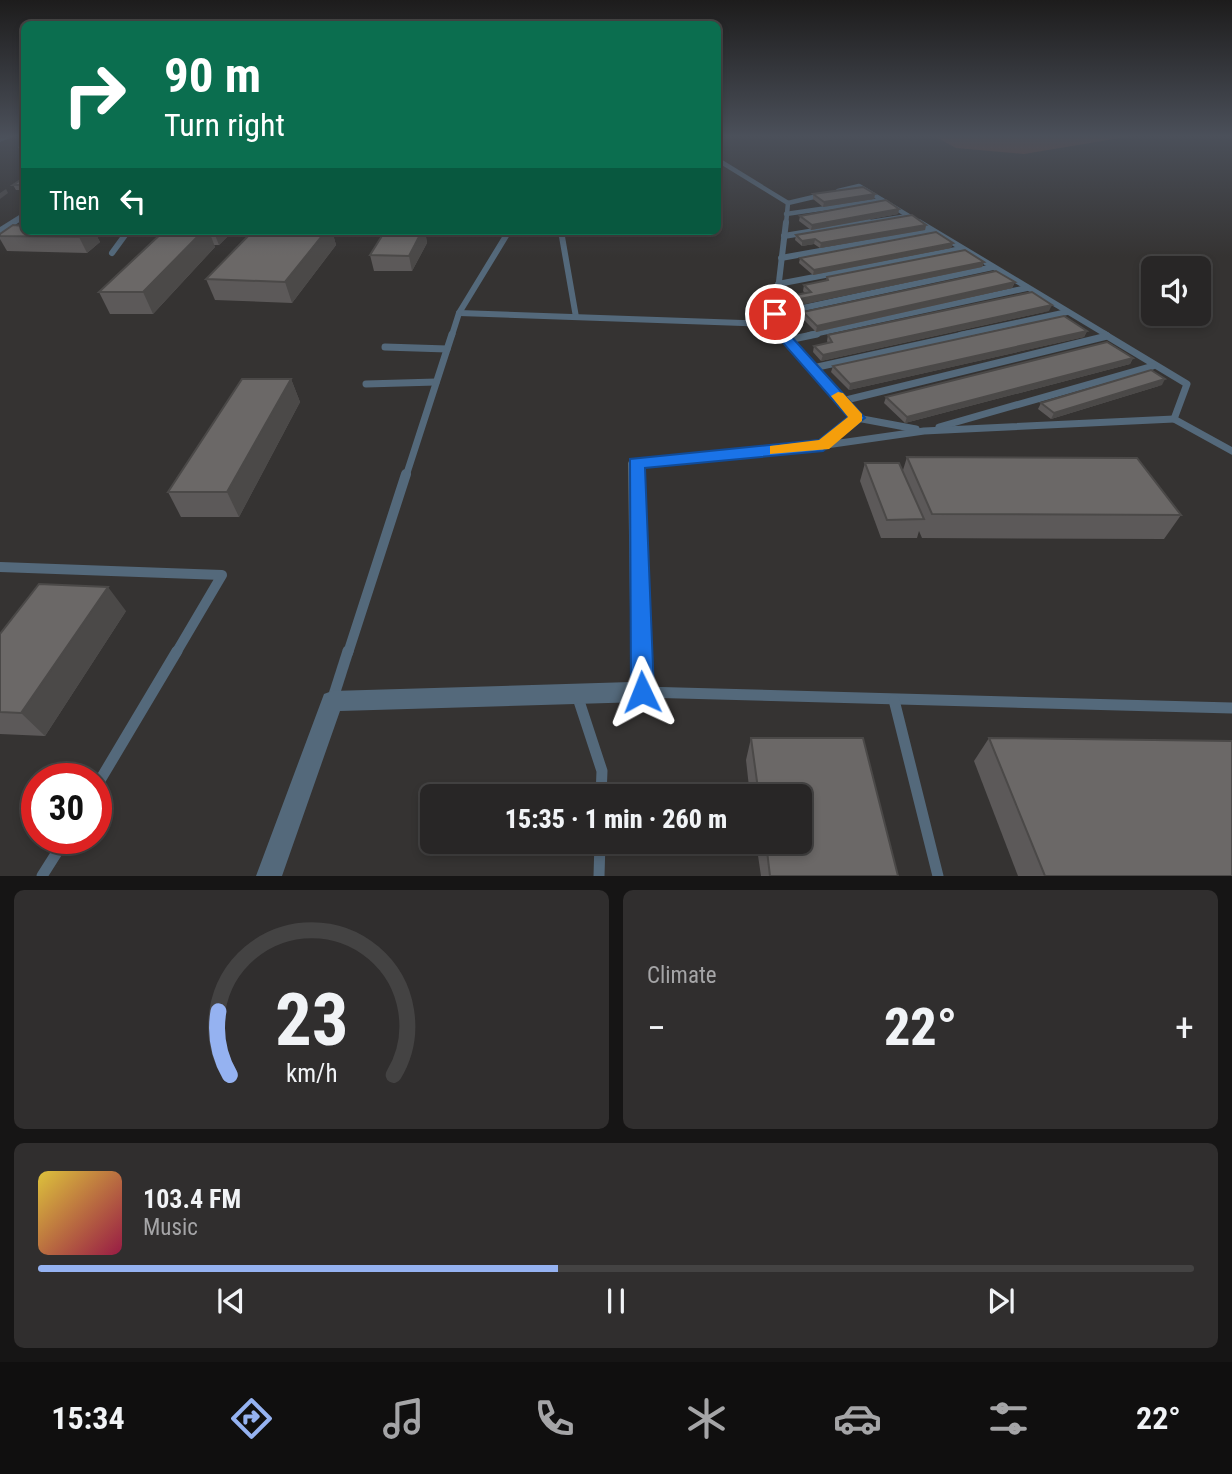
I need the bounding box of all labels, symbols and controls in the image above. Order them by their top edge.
text: 90 m [164,47,261,104]
icon: right [49,49,140,140]
text: Turn right [164,106,285,144]
icon: left [114,182,152,220]
text: Then [49,186,100,216]
map controls [1141,256,1211,326]
button: sound [1141,256,1211,326]
pin [745,284,805,344]
icon: arrive [756,295,794,333]
position arrow [605,655,679,729]
speed limit sign: 30 [21,763,112,854]
text: 15:35 · 1 min · 260 m [505,804,727,834]
text: Climate [647,962,717,989]
text: 23 [275,978,348,1064]
text: 22° [884,997,957,1058]
text: − [647,1006,666,1050]
text: + [1175,1006,1194,1050]
text: km/h [286,1059,337,1088]
text: 103.4 FM [143,1184,241,1214]
text: Music [143,1214,198,1241]
icon: previous [212,1282,250,1320]
icon: pause [597,1282,635,1320]
icon: next [982,1282,1020,1320]
icon: directions [227,1394,276,1443]
icon: music [379,1394,428,1443]
icon: phone [530,1394,579,1443]
icon: climate [682,1394,731,1443]
icon: car [833,1394,882,1443]
icon: filters [984,1394,1033,1443]
text: 15:34 [51,1399,125,1437]
text: 22° [1136,1399,1181,1437]

